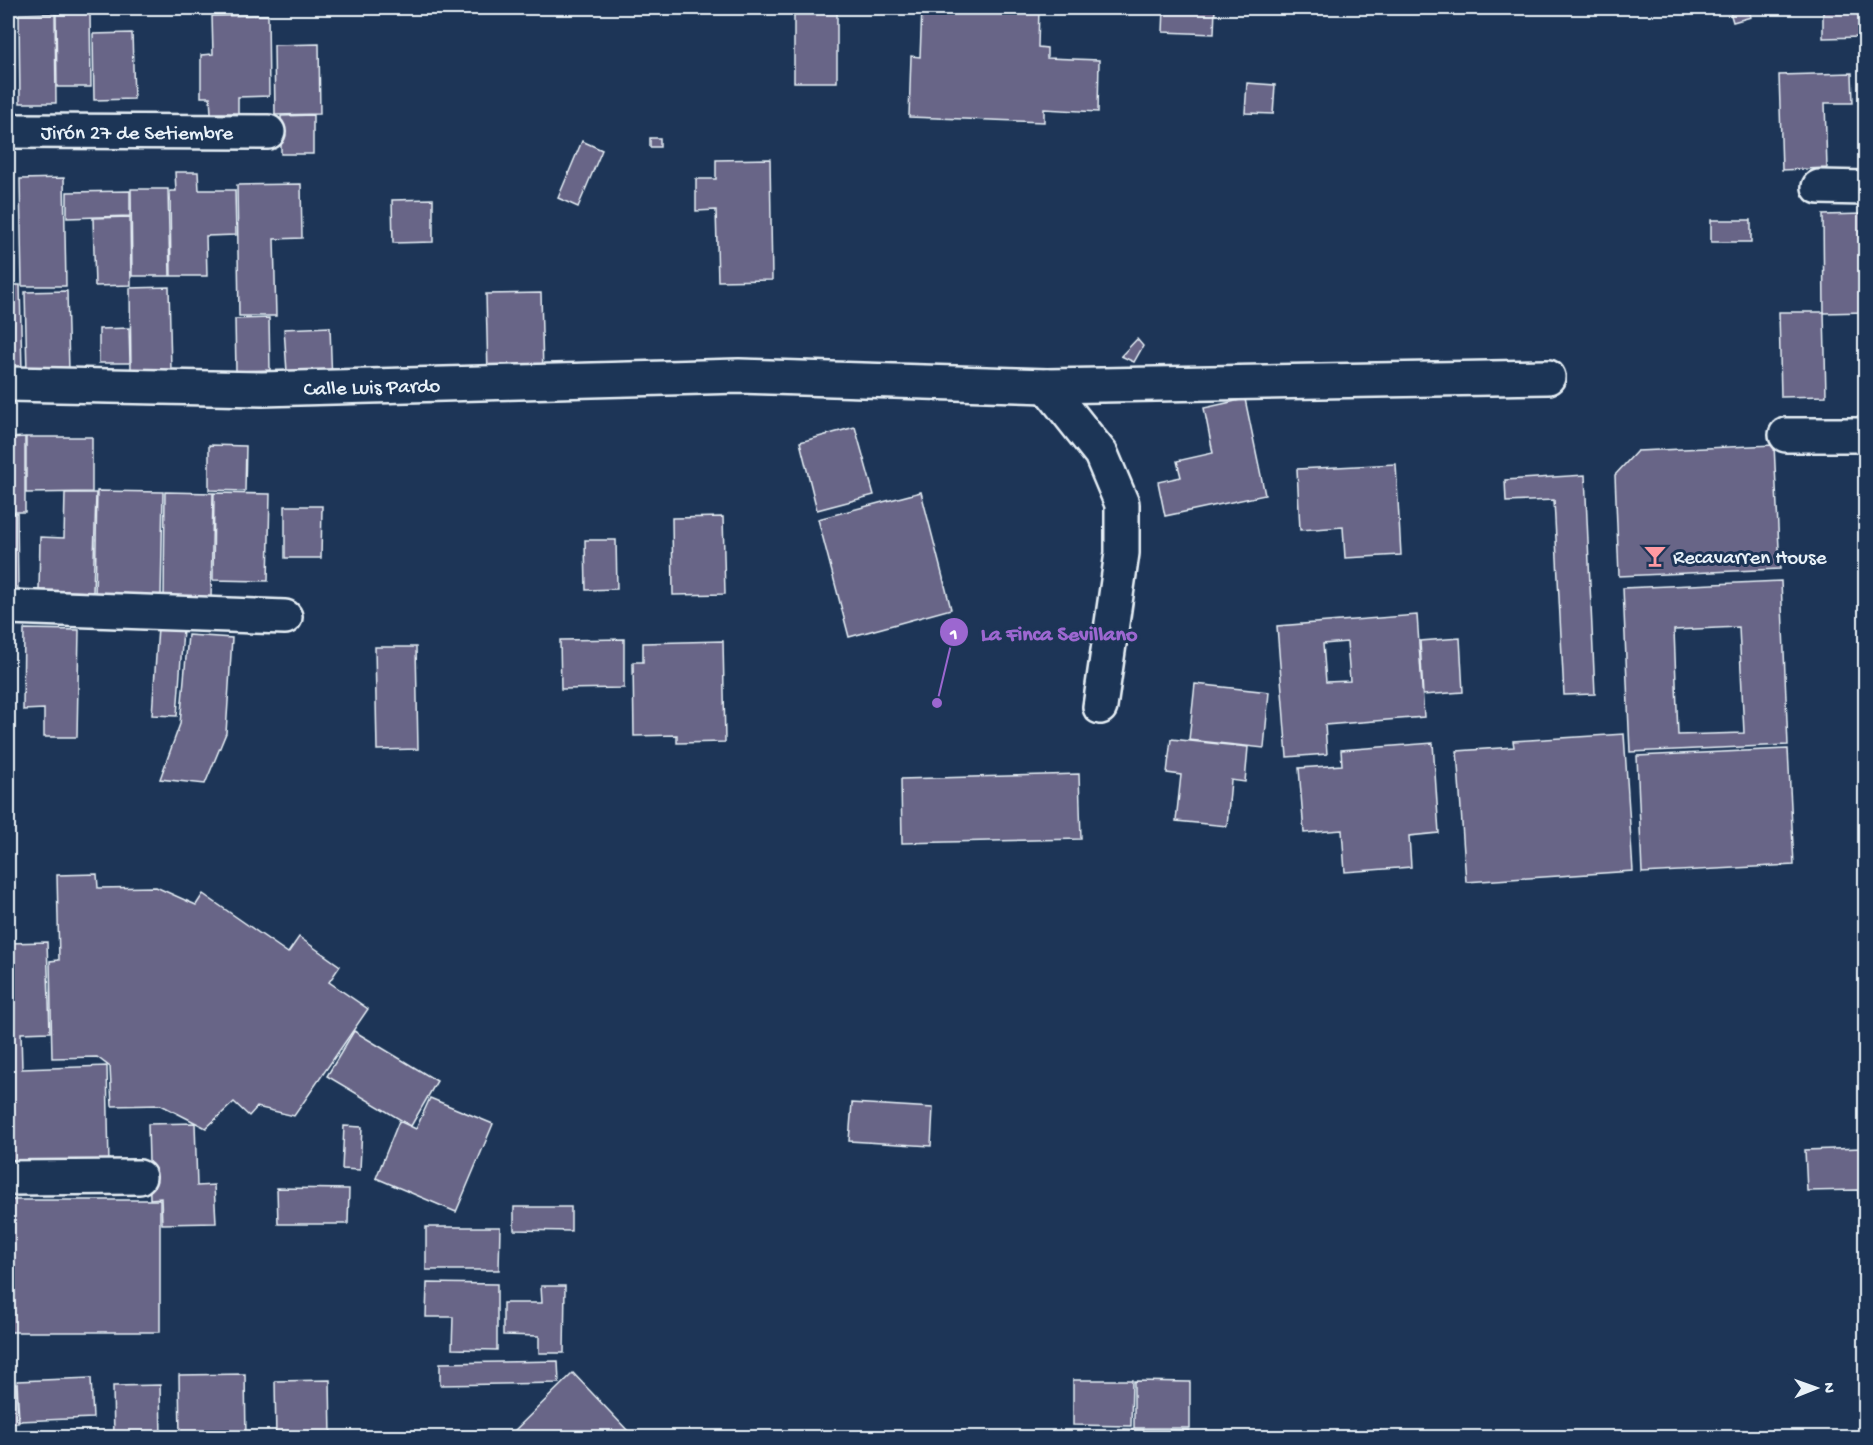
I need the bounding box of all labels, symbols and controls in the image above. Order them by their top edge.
street label: Jirón 27 de Setiembre [41,122,234,148]
street label: Calle Luis Pardo [303,375,441,404]
bar icon: Recavarren House [1642,543,1668,569]
place label: Recavarren House [1673,547,1828,572]
callout: La Finca Sevillano [939,612,1149,652]
text: La Finca Sevillano [981,623,1138,649]
text: 1 [949,625,958,646]
north arrow [1786,1358,1846,1418]
text: N [1818,1382,1837,1394]

